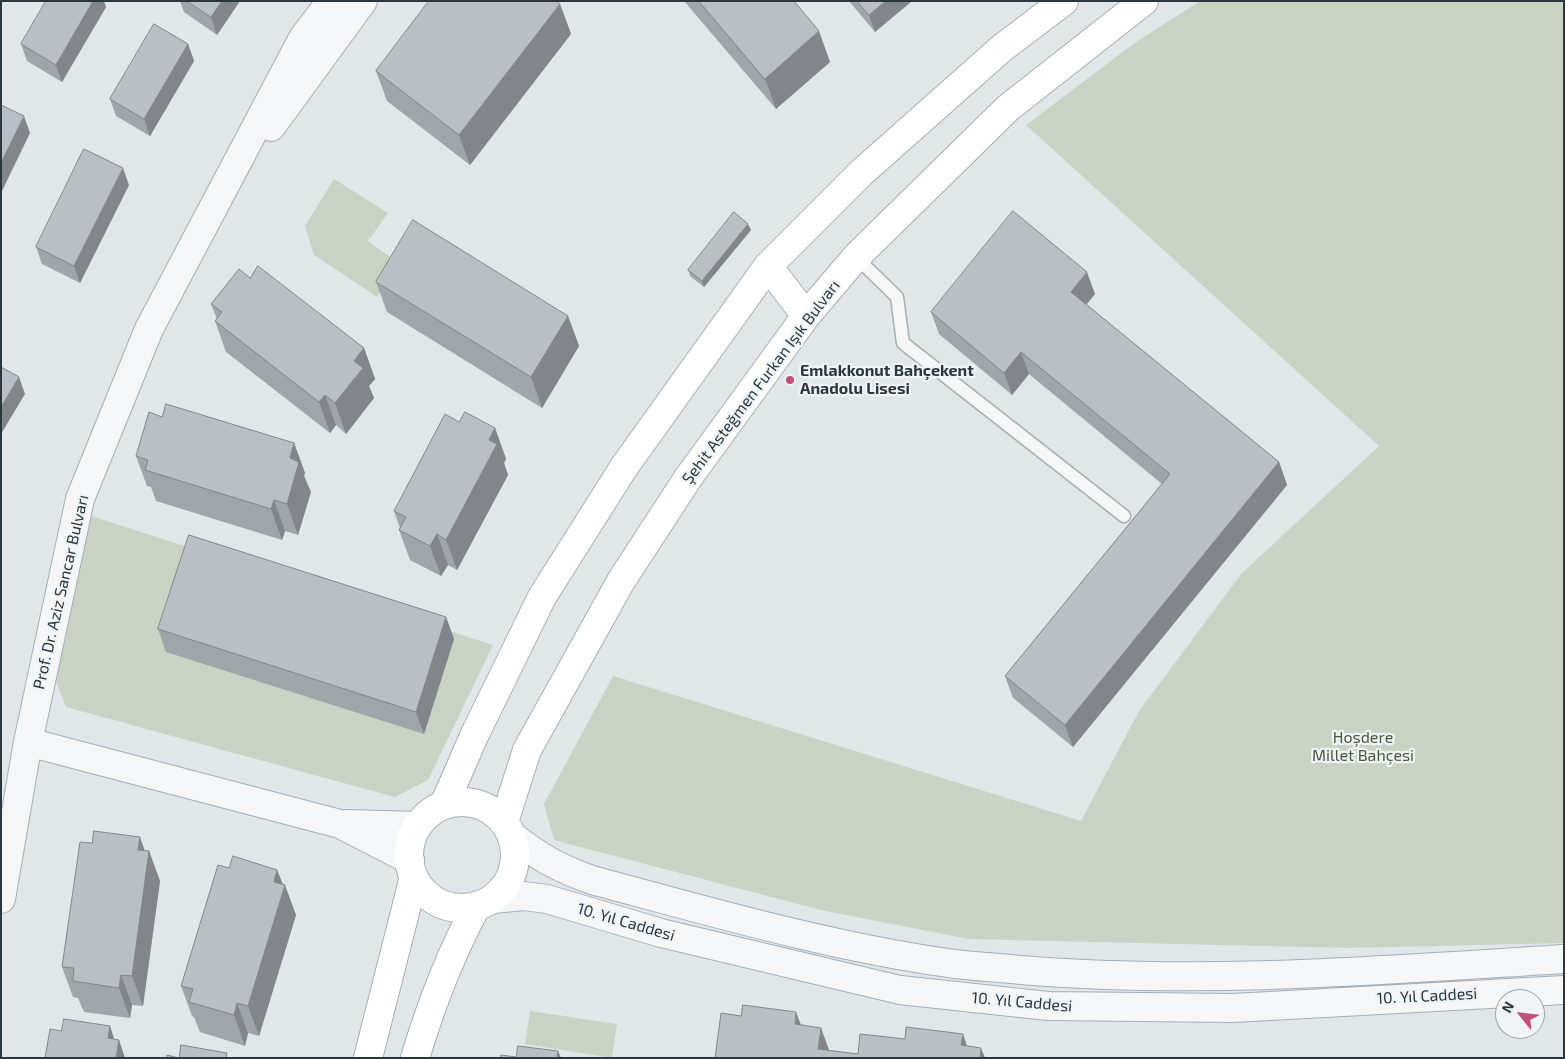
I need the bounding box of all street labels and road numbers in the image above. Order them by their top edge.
street label: Şehit Asteğmen Furkan Işık Bulvarı [678,276,844,488]
street label: Prof. Dr. Aziz Sancar Bulvarı [29,493,93,691]
street label: 10. Yıl Caddesi [575,899,677,945]
street label: 10. Yıl Caddesi [1376,984,1478,1008]
street label: 10. Yıl Caddesi [971,988,1073,1016]

